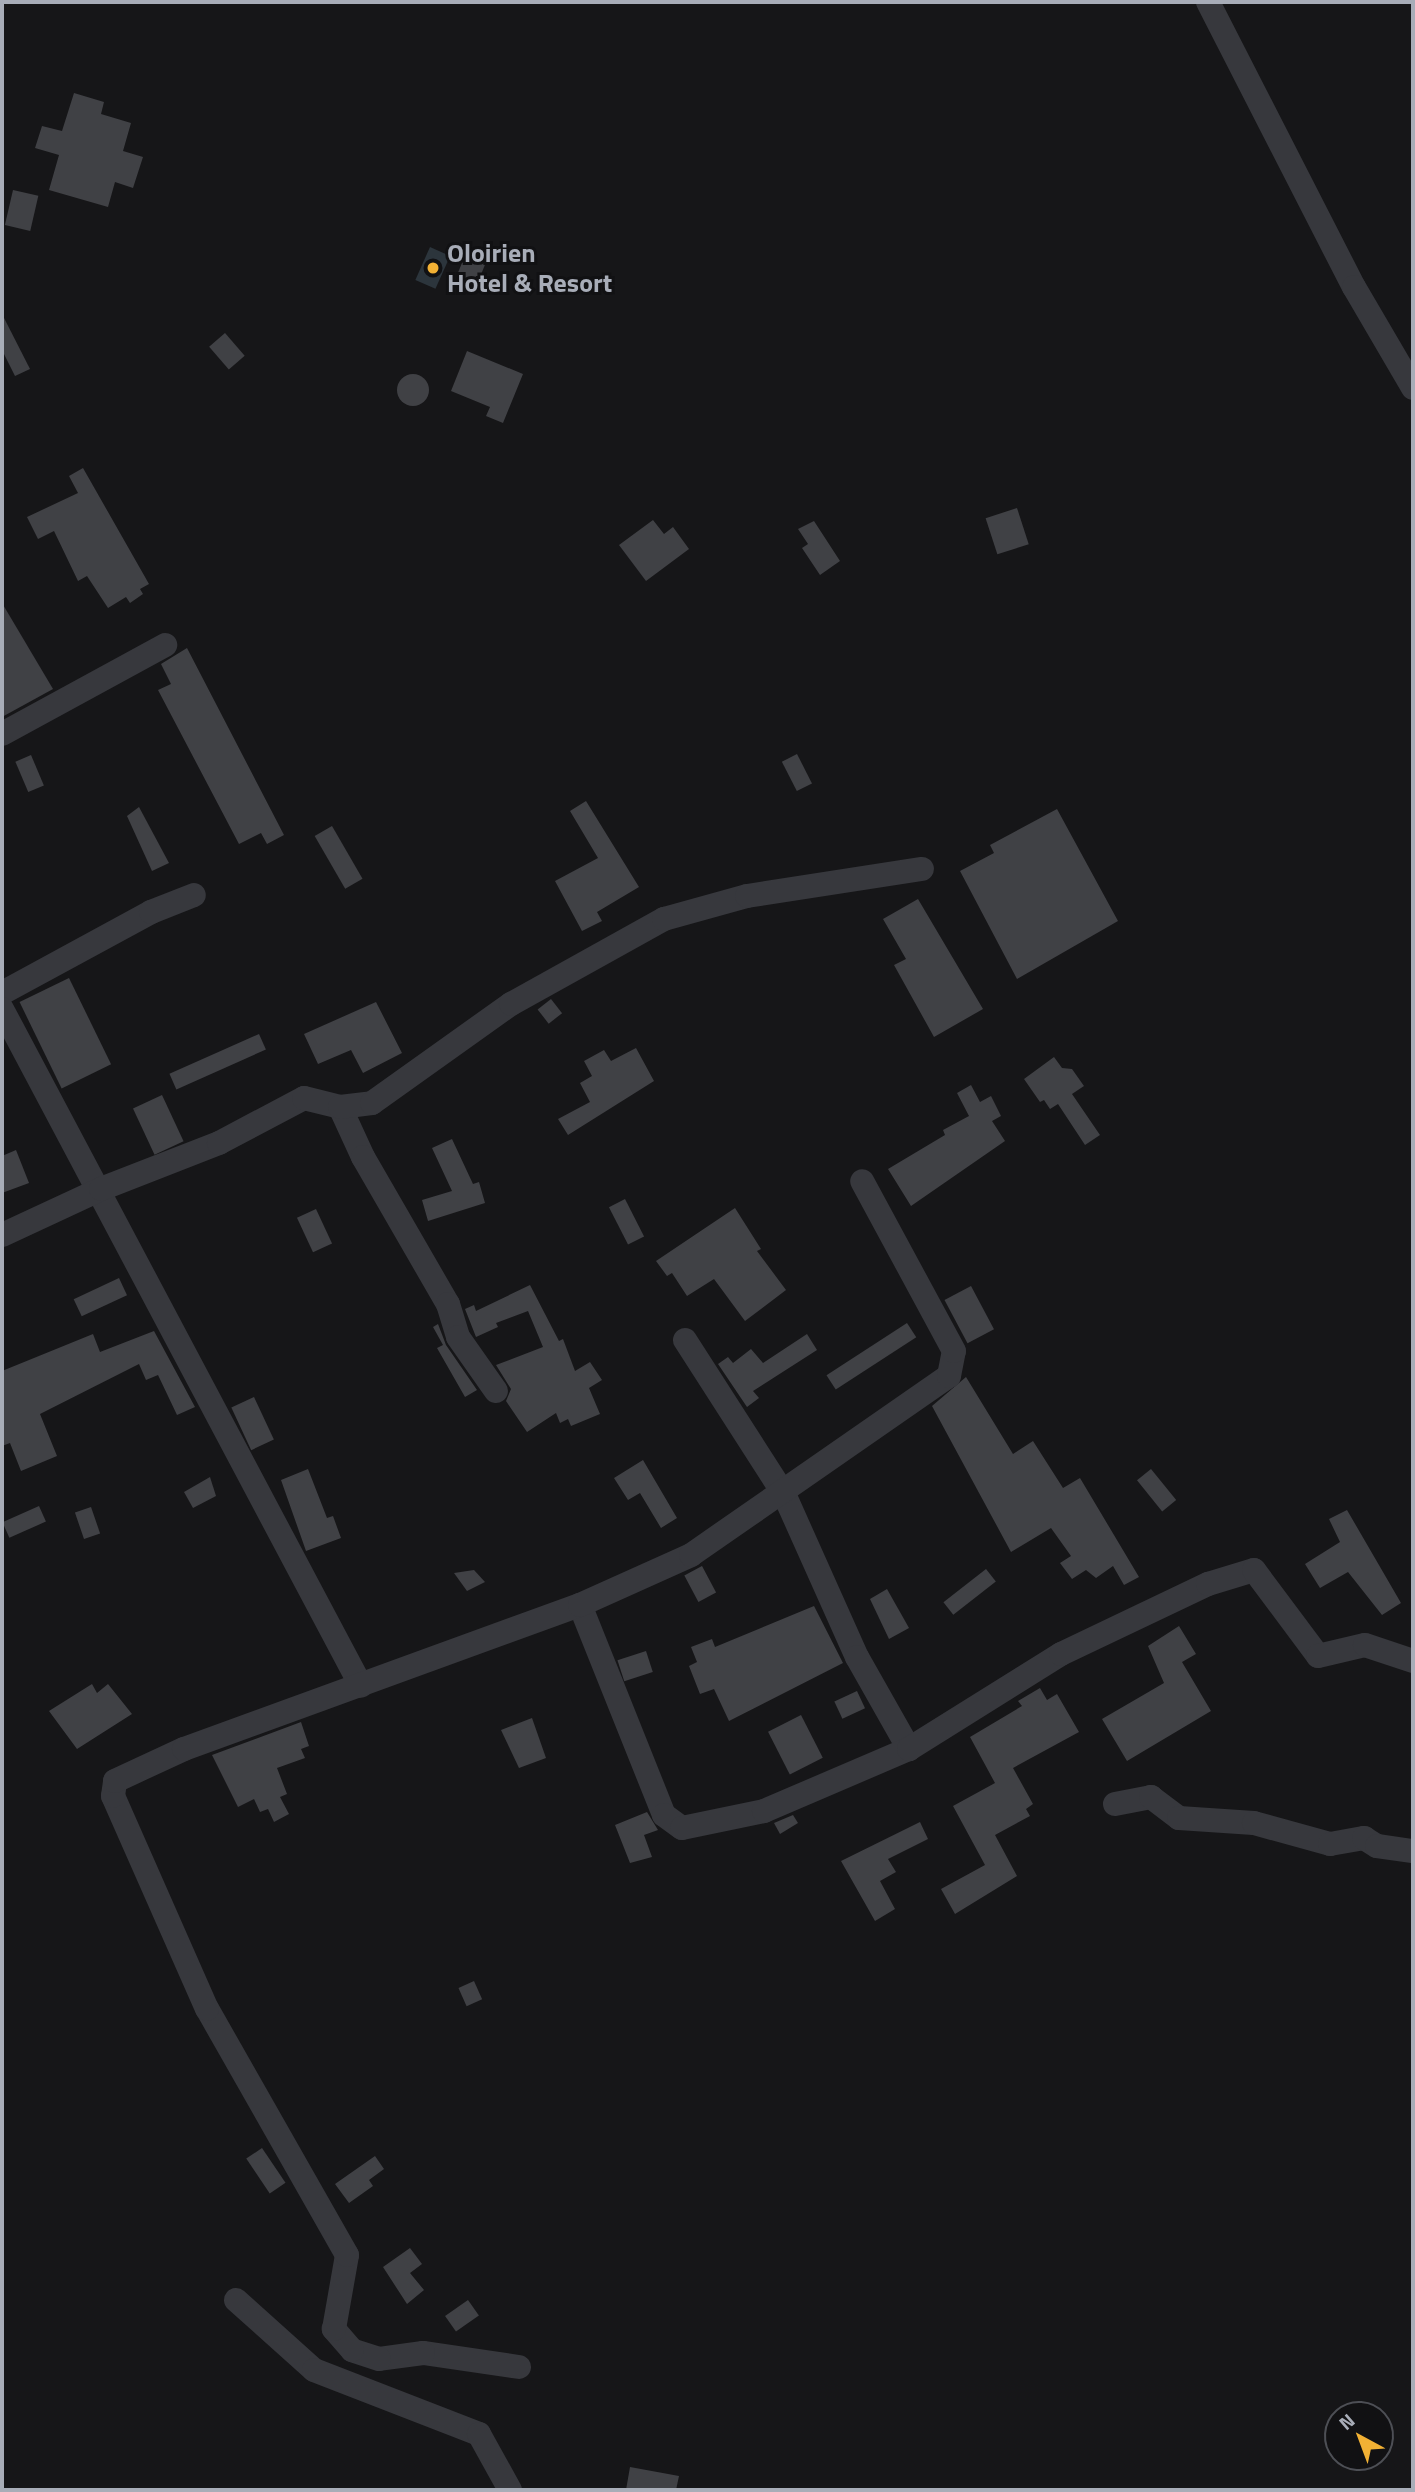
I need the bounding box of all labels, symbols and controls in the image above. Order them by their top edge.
place label: Oloirien Hotel & Resort [447,237,612,298]
marker: Oloirien Hotel & Resort [425,260,441,276]
north arrow [1324,2401,1394,2471]
text: N [1332,2406,1361,2437]

